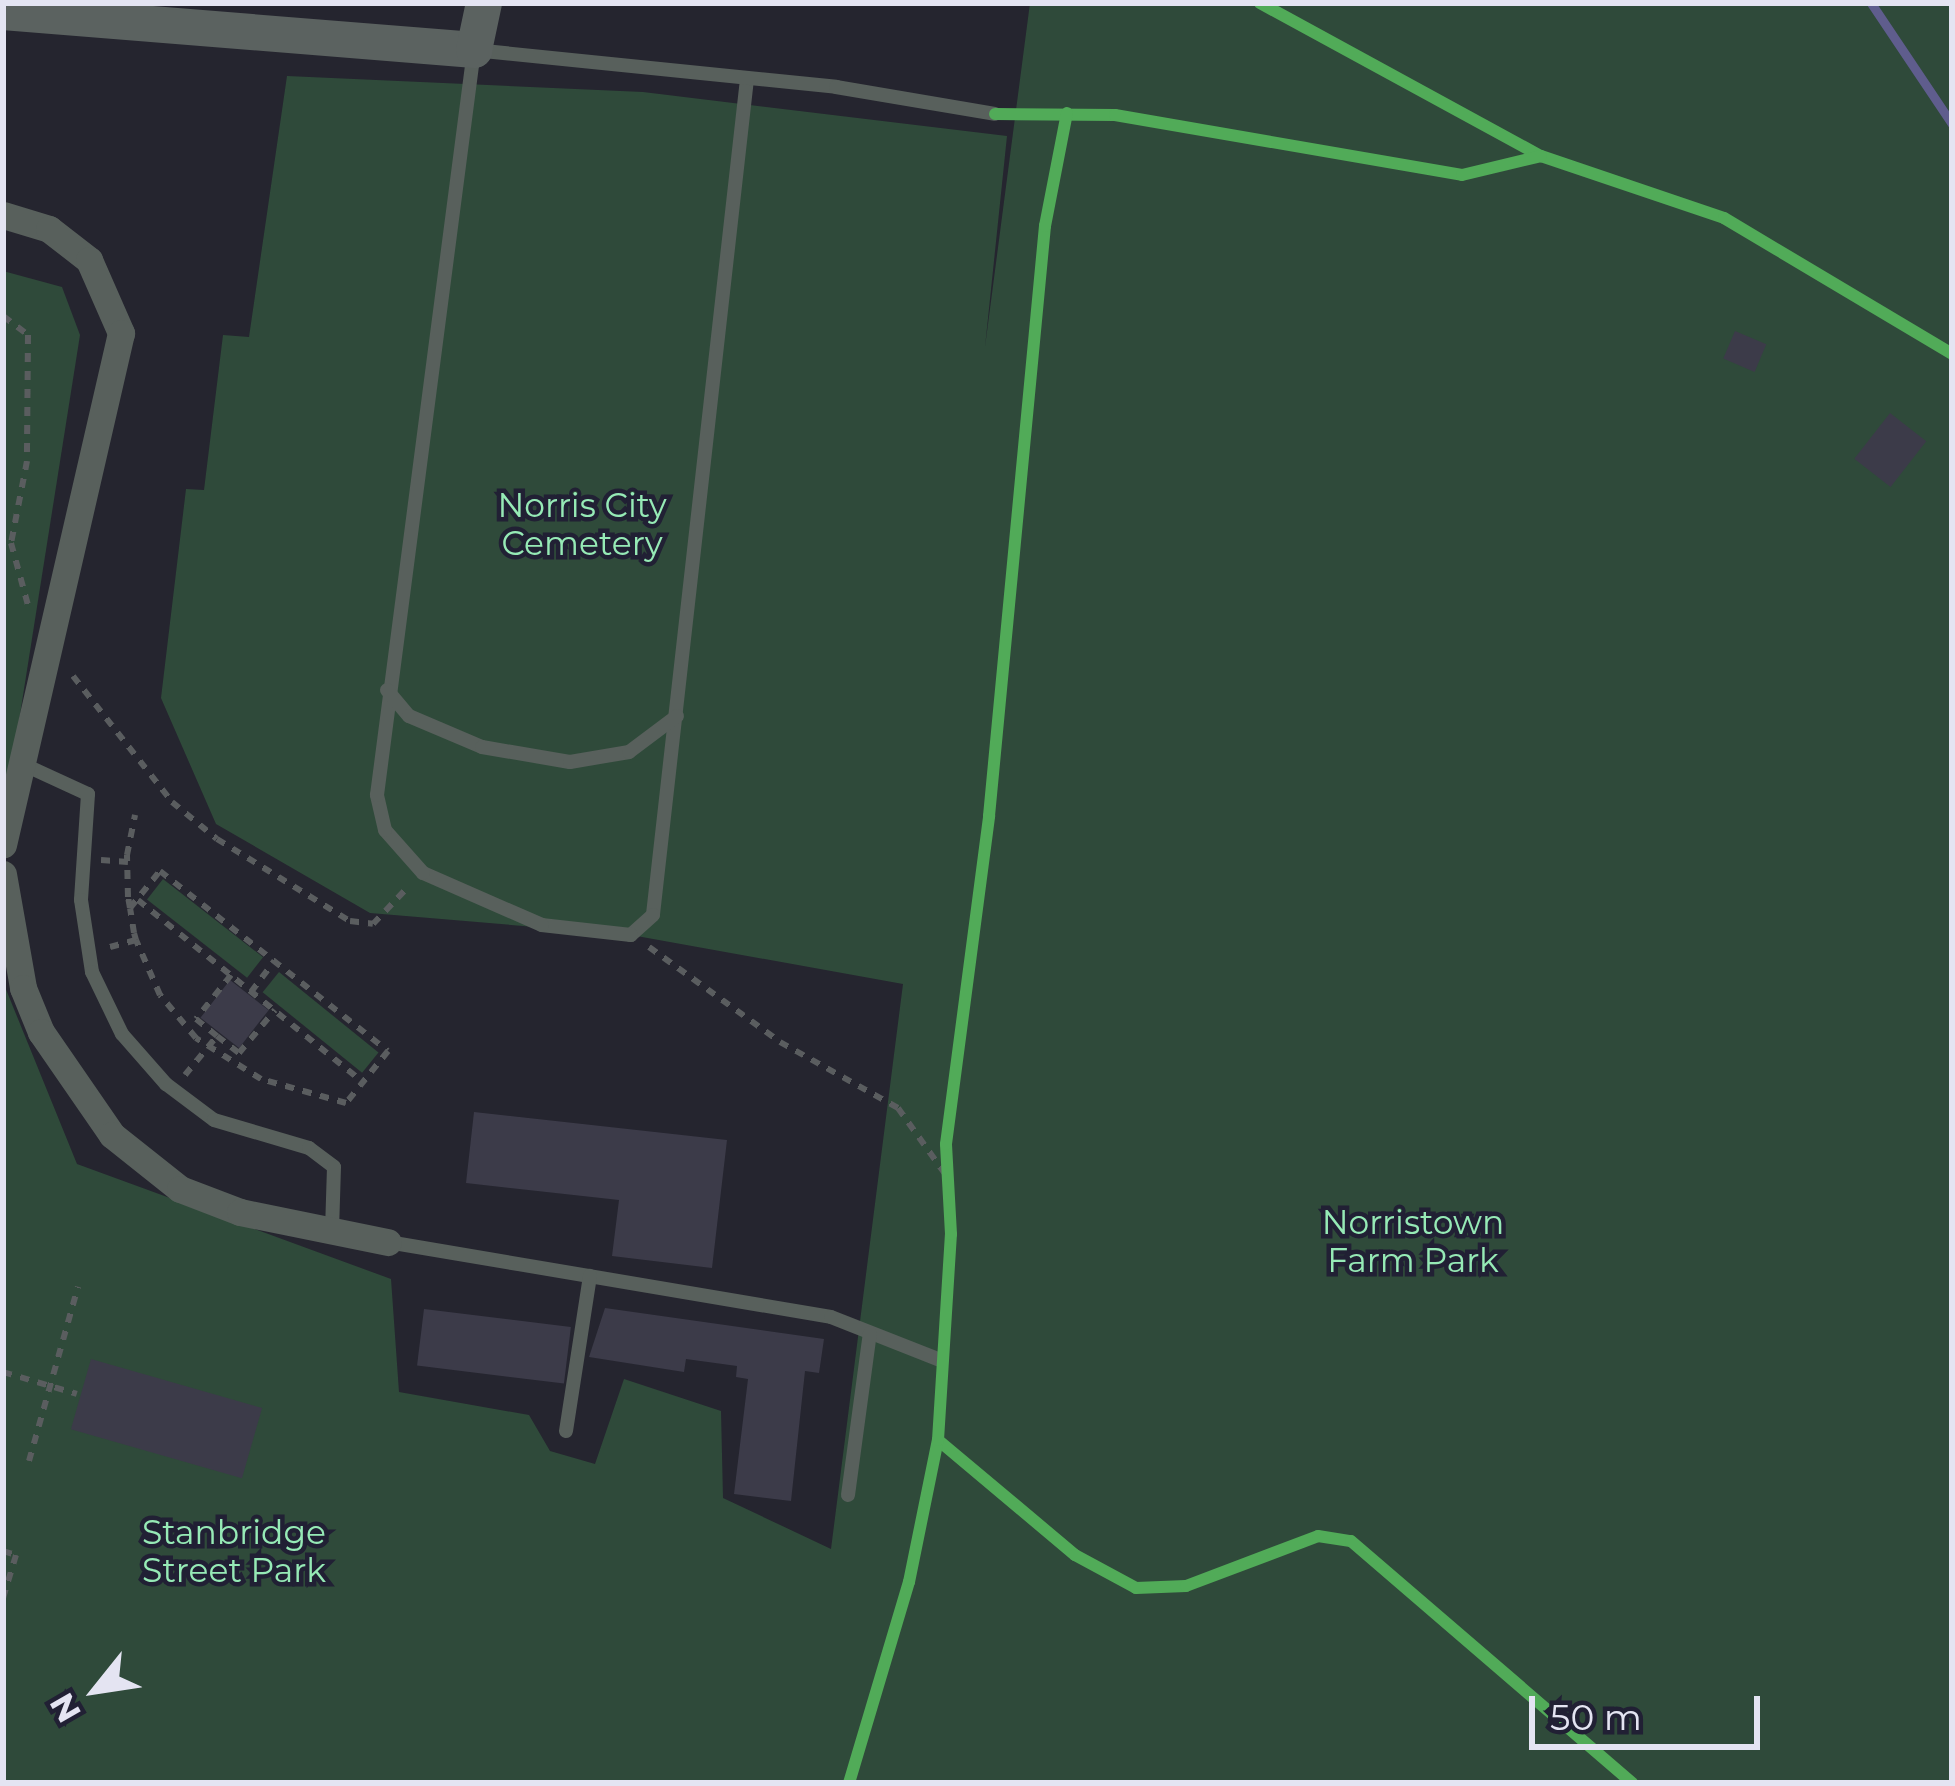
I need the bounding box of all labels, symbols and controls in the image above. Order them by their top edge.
park label: Norris City Cemetery [497,486,667,564]
park label: Norristown Farm Park [1322,1203,1504,1281]
park label: Stanbridge Street Park [142,1513,326,1591]
north arrow [36,1630,156,1750]
scale bar [1535,1672,1766,1746]
text: N [41,1686,89,1730]
text: 50 m [1550,1695,1642,1739]

